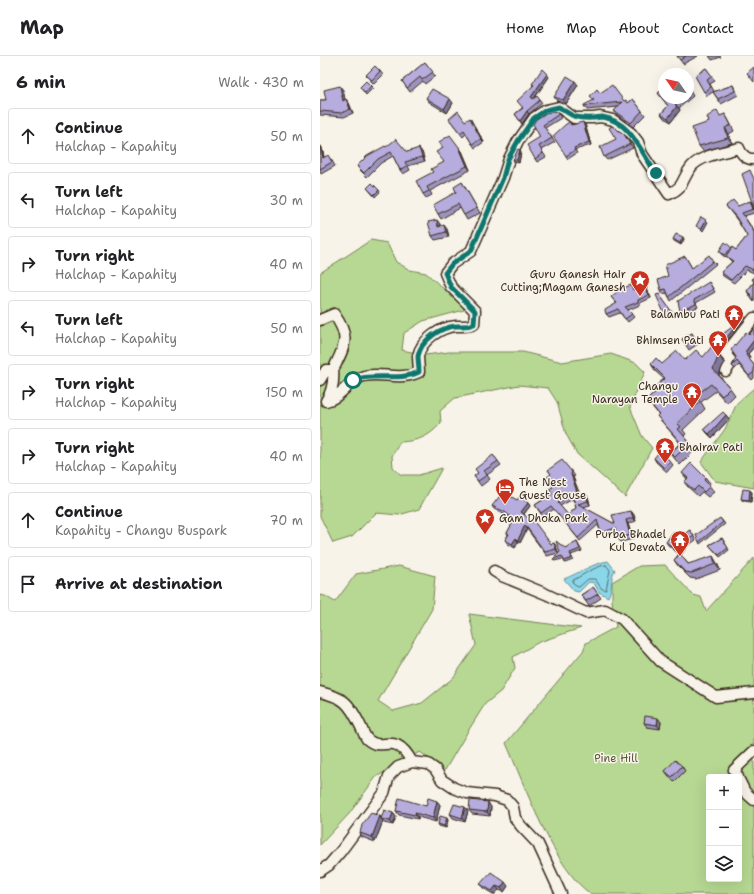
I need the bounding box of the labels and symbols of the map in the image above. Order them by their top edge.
north arrow [658,68,694,104]
route end [647,164,665,182]
place label: Guru Ganesh Hair Cutting;Magam Ganesh [501,267,626,295]
place icon: Guru Ganesh Hair Cutting;Magam Ganesh [629,269,651,297]
temple icon: Balambu Pati [723,303,745,331]
place label: Balambu Pati [650,307,720,322]
temple icon: Bhimsen Pati [707,329,729,357]
place label: Bhimsen Pati [636,333,704,348]
route start [344,371,362,389]
place label: Changu Narayan Temple [592,379,678,407]
temple icon: Changu Narayan Temple [681,381,703,409]
temple icon: Bhairav Pati [654,436,676,464]
place label: Bhairav Pati [679,440,743,455]
place label: The Nest Guest Gouse [519,475,586,503]
hotel icon: The Nest Guest Gouse [494,477,516,505]
place icon: Gam Dhoka Park [474,507,496,535]
place label: Gam Dhoka Park [499,511,588,526]
place label: Purba Bhadel Kul Devata [595,527,667,555]
temple icon: Purba Bhadel Kul Devata [669,529,691,557]
park label: Pine Hill [594,751,638,766]

